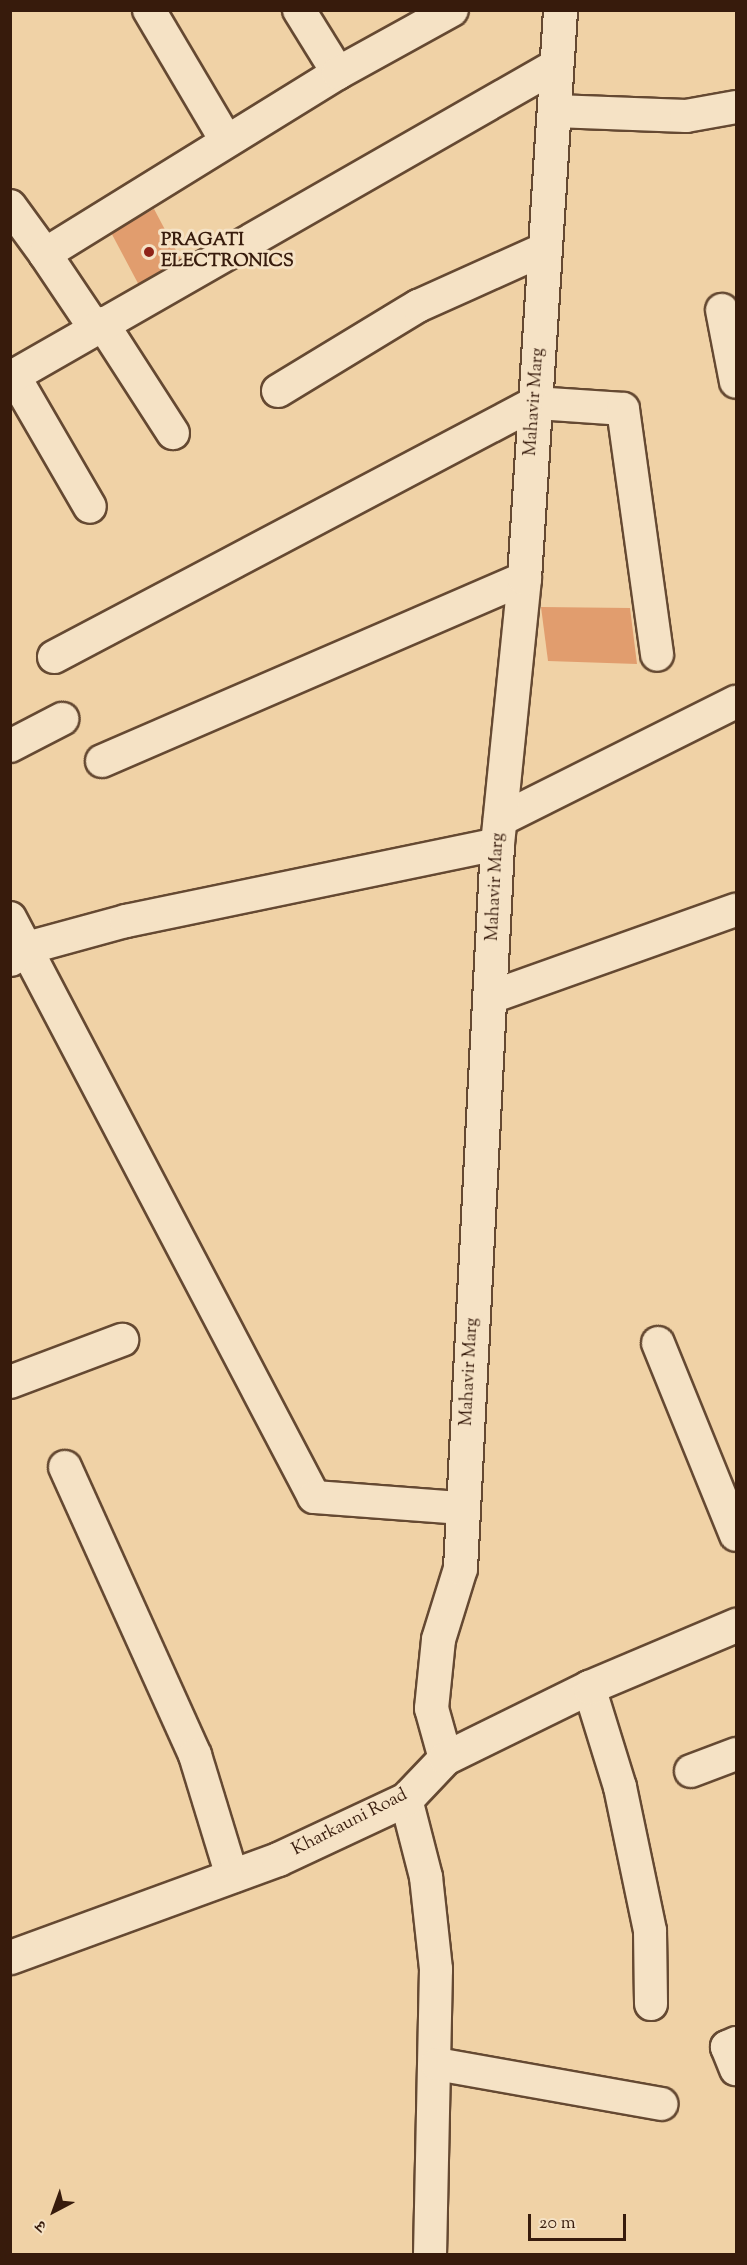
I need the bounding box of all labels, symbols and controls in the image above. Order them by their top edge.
place label: PRAGATI ELECTRONICS [161,231,294,274]
marker: PRAGATI ELECTRONICS [142,245,156,259]
street label: Mahavir Marg [520,347,550,457]
street label: Mahavir Marg [482,832,510,942]
street label: Mahavir Marg [456,1317,484,1427]
street label: Kharkauni Road [289,1785,411,1861]
north arrow [24,2181,84,2241]
scale bar [531,2202,628,2240]
text: 20 m [539,2211,576,2237]
text: उ [31,2214,52,2236]

